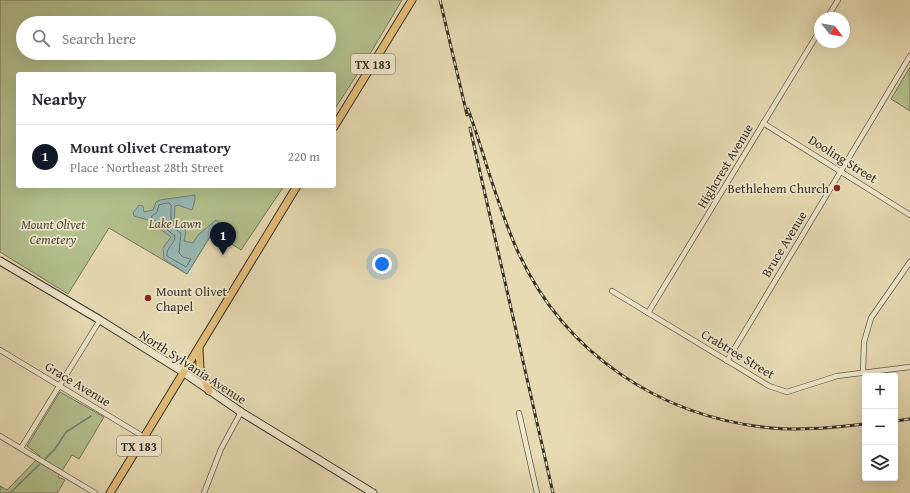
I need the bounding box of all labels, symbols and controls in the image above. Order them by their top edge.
north arrow [814,12,850,48]
search box [16,16,336,60]
icon: search [30,27,52,49]
text: Search here [62,28,136,49]
road number: TX 183 [351,54,395,74]
text: Nearby [32,86,86,111]
street label: Highcrest Avenue [692,120,758,212]
street label: Dooling Street [805,130,881,188]
text: Mount Olivet Crematory [70,137,231,158]
text: 1 [42,147,48,166]
text: 220 m [288,147,320,166]
text: Place · Northeast 28th Street [70,158,224,177]
place label: Bethlehem Church [728,179,830,198]
marker: Bethlehem Church [832,183,842,193]
street label: Bruce Avenue [757,207,811,281]
park label: Lake Lawn [148,214,202,233]
park label: Mount Olivet Cemetery [21,215,86,249]
pin: 1 [210,222,236,255]
your location [372,254,392,274]
place label: Mount Olivet Chapel [156,282,228,316]
marker: Mount Olivet Chapel [143,293,153,303]
street label: North Sylvania Avenue [136,325,250,409]
street label: Crabtree Street [698,325,779,384]
street label: Grace Avenue [42,357,114,411]
map controls [862,373,898,481]
button: + [862,373,898,409]
button: − [862,409,898,445]
road number: TX 183 [117,436,161,456]
button: layers [862,445,898,481]

